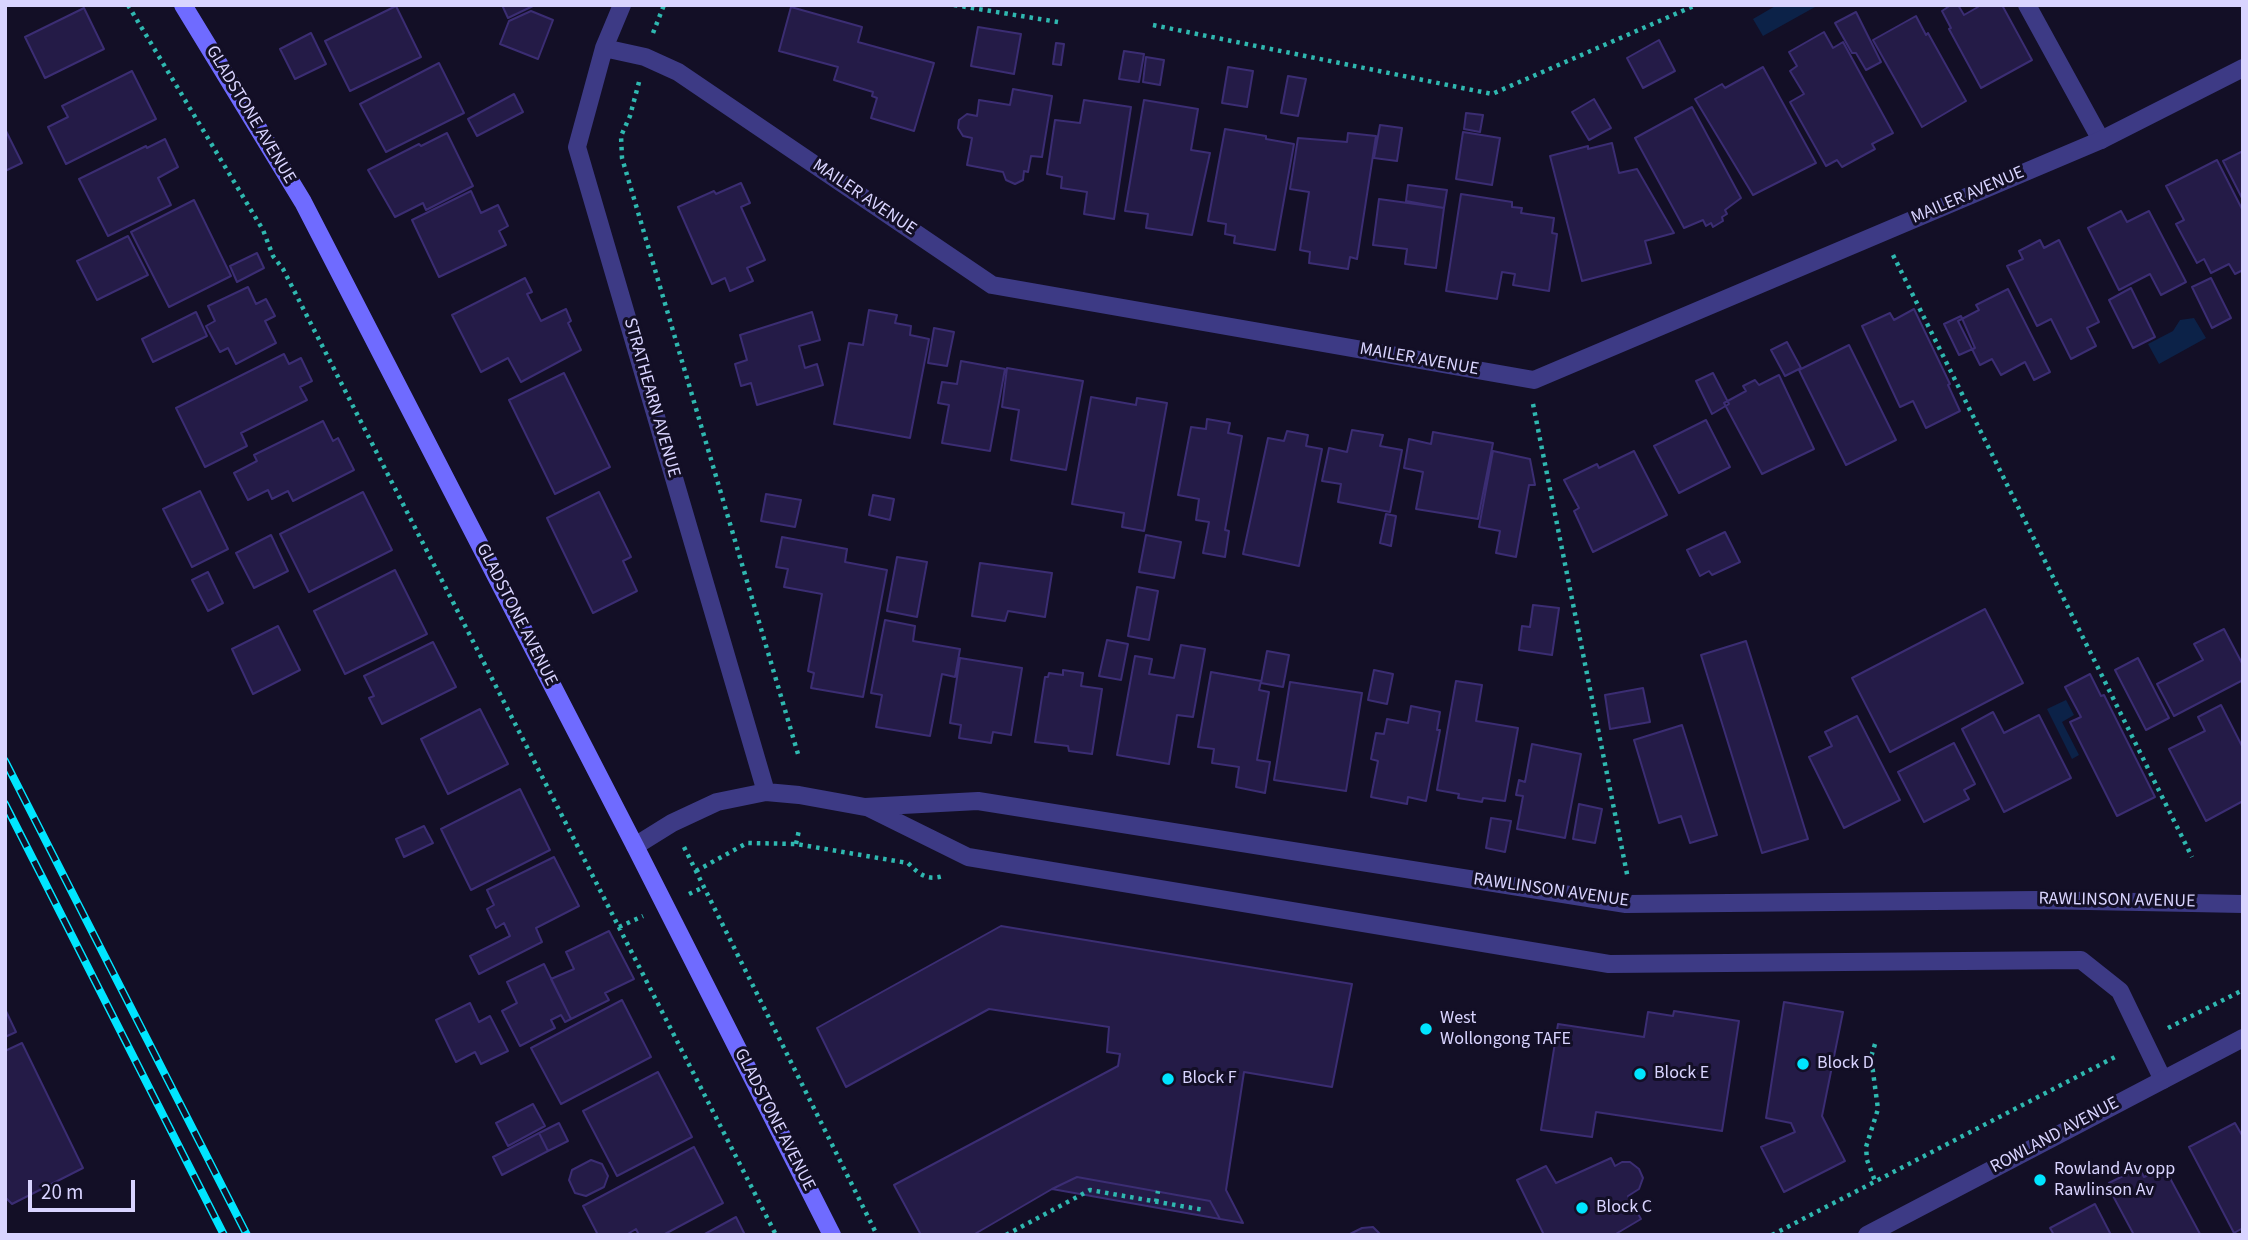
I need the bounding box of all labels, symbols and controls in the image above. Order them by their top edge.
street label: GLADSTONE AVENUE [200,42,300,188]
street label: MAILER AVENUE [808,155,920,241]
street label: MAILER AVENUE [1908,162,2028,230]
street label: STRATHEARN AVENUE [618,316,684,480]
street label: MAILER AVENUE [1358,339,1480,381]
street label: GLADSTONE AVENUE [471,540,561,690]
street label: RAWLINSON AVENUE [1472,869,1630,913]
street label: RAWLINSON AVENUE [2038,889,2196,913]
place label: West Wollongong TAFE [1440,1008,1571,1050]
marker: West Wollongong TAFE [1418,1021,1434,1037]
street label: GLADSTONE AVENUE [729,1045,819,1195]
place label: Block D [1817,1053,1874,1075]
marker: Block D [1795,1056,1811,1072]
place label: Block E [1654,1063,1709,1085]
marker: Block E [1632,1066,1648,1082]
place label: Block F [1182,1068,1237,1090]
marker: Block F [1160,1071,1176,1087]
street label: ROWLAND AVENUE [1987,1093,2123,1179]
place label: Rowland Av opp Rawlinson Av [2054,1159,2175,1202]
scale bar [32,1166,138,1210]
marker: Rowland Av opp Rawlinson Av [2032,1172,2048,1188]
text: 20 m [41,1177,83,1207]
place label: Block C [1596,1197,1652,1219]
marker: Block C [1574,1200,1590,1216]

